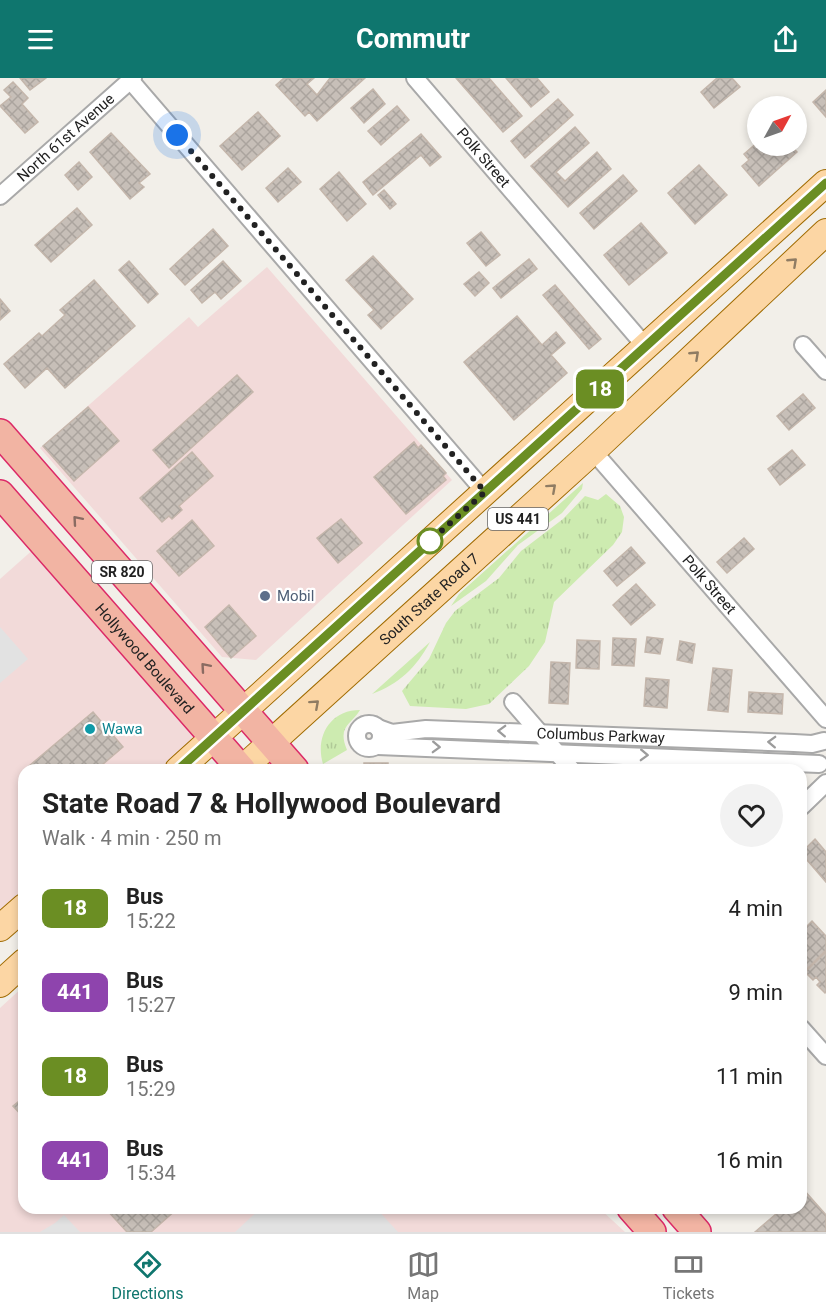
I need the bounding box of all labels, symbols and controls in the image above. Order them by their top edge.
icon: menu [24,23,57,56]
text: Commutr [356,23,470,55]
icon: share [769,23,802,56]
street label: North 61st Avenue [13,90,118,185]
north arrow [747,96,807,156]
map controls [747,96,807,156]
your location [162,120,192,150]
street label: Polk Street [453,124,514,191]
one-way arrow [787,258,797,269]
one-way arrow [688,351,699,362]
line badge: 18 [573,370,627,408]
text: 18 [588,377,612,401]
one-way arrow [546,484,556,495]
road number: US 441 [488,508,548,530]
one-way arrow [73,517,84,527]
unlabelled marker [417,528,443,554]
street label: South State Road 7 [376,550,483,649]
street label: Polk Street [679,551,740,618]
road number: SR 820 [92,561,152,583]
place label: Mobil [277,587,314,605]
marker: Mobil [258,589,272,603]
street label: Hollywood Boulevard [91,600,198,718]
one-way arrow [202,663,213,674]
one-way arrow [308,700,319,711]
place label: Wawa [102,720,143,738]
marker: Wawa [83,722,97,736]
street label: Columbus Parkway [536,724,665,747]
one-way arrow [498,725,507,738]
one-way arrow [768,736,777,749]
one-way arrow [431,740,440,753]
one-way arrow [640,749,649,762]
button: heart [720,784,783,847]
text: State Road 7 & Hollywood Boulevard [42,787,501,820]
text: Walk · 4 min · 250 m [42,826,221,850]
text: Bus [126,884,164,909]
text: 18 [63,896,87,920]
text: 4 min [728,896,783,921]
text: 15:22 [126,909,176,933]
text: Bus [126,968,164,993]
text: 441 [57,980,93,1004]
text: 9 min [728,980,783,1005]
text: 15:27 [126,993,176,1017]
text: Bus [126,1052,164,1077]
text: 18 [63,1064,87,1088]
text: 11 min [716,1064,783,1089]
text: 15:29 [126,1077,176,1101]
text: Bus [126,1136,164,1161]
text: 441 [57,1148,93,1172]
text: 16 min [716,1148,783,1173]
text: 15:34 [126,1161,176,1185]
tab: Directions [112,1248,183,1303]
tab: Map [407,1248,440,1303]
tab: Tickets [663,1248,714,1303]

